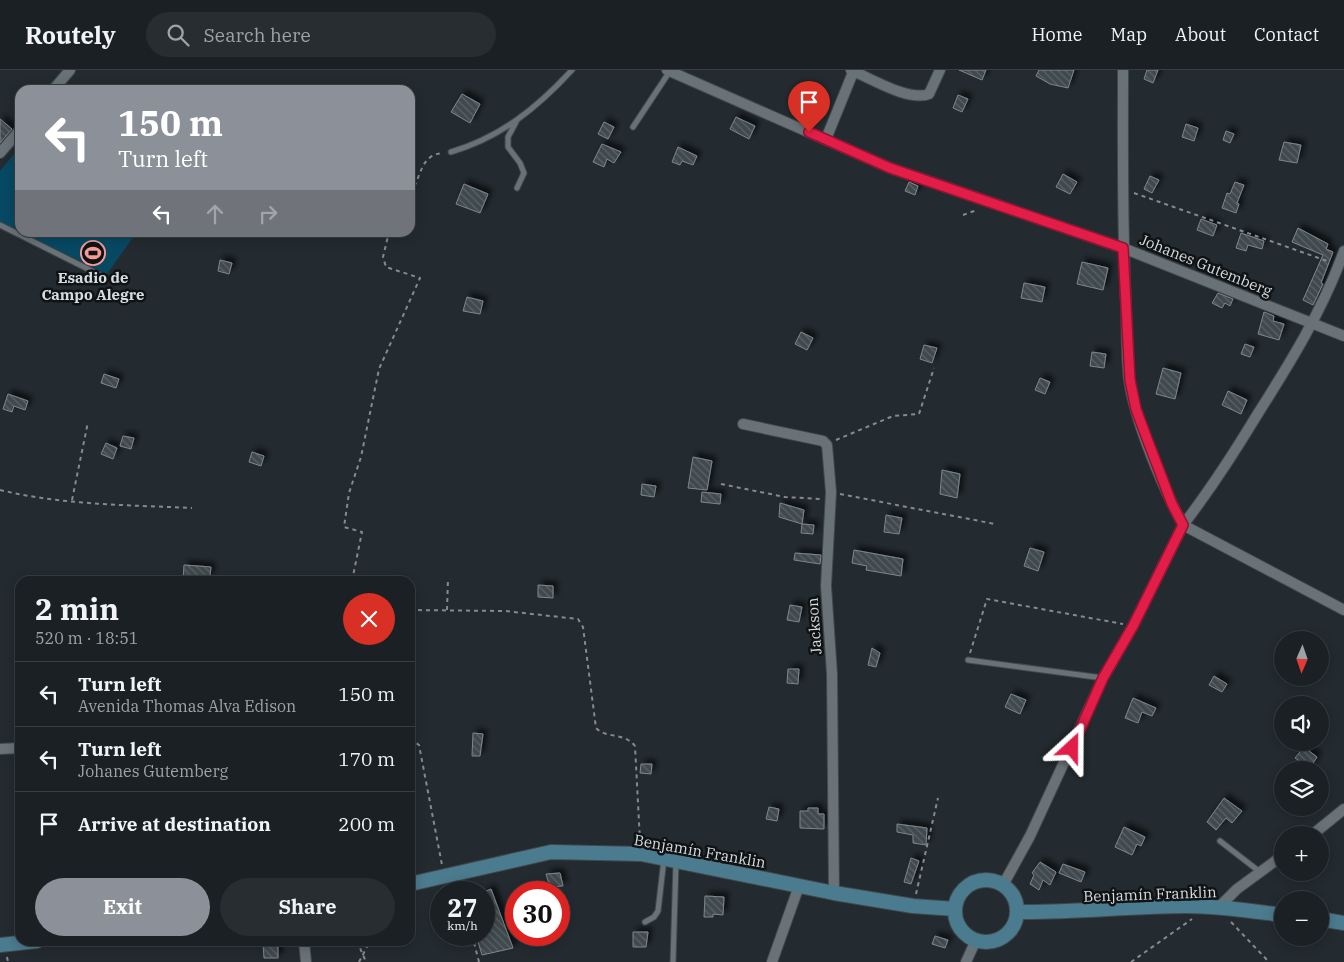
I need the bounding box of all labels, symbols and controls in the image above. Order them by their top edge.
search box [146,12,496,57]
text: Routely [25,19,116,51]
icon: search [164,21,192,49]
text: Search here [204,23,311,47]
text: Home [1031,23,1083,46]
text: Map [1111,23,1147,46]
text: About [1175,23,1226,46]
text: Contact [1254,23,1319,46]
pin [788,81,830,132]
icon: arrive [795,88,823,116]
text: 150 m [118,100,223,146]
icon: left [35,105,100,170]
text: Turn left [118,144,208,173]
icon: left [148,200,176,228]
icon: ahead [201,200,229,228]
icon: right [254,200,282,228]
street label: Johanes Gutemberg [1137,230,1275,300]
sports icon: Esadio de Campo Alegre [80,240,106,266]
place label: Esadio de Campo Alegre [41,268,145,304]
text: 2 min [35,589,119,628]
button: close [343,593,395,645]
street label: Jackson [803,597,825,655]
text: 520 m · 18:51 [35,628,138,648]
north arrow [1274,631,1329,686]
map controls [1274,631,1329,946]
text: Turn left [78,672,161,696]
icon: left [35,680,63,708]
text: 150 m [338,682,395,706]
text: Avenida Thomas Alva Edison [78,696,296,716]
button: sound [1274,696,1329,751]
position arrow [1045,721,1097,773]
text: Turn left [78,737,161,761]
icon: left [35,745,63,773]
text: 170 m [338,747,395,771]
text: Johanes Gutemberg [78,761,228,781]
button: layers [1274,761,1329,816]
icon: arrive [35,810,63,838]
text: Arrive at destination [78,812,271,836]
text: 200 m [338,812,395,836]
button: + [1274,826,1329,881]
street label: Benjamín Franklin [633,830,768,872]
button: Exit [35,878,210,936]
button: Share [220,878,395,936]
speed limit sign: 30 [505,881,570,946]
street label: Benjamín Franklin [1083,882,1217,906]
text: 27 [447,891,478,924]
button: − [1274,891,1329,946]
text: km/h [447,918,478,933]

